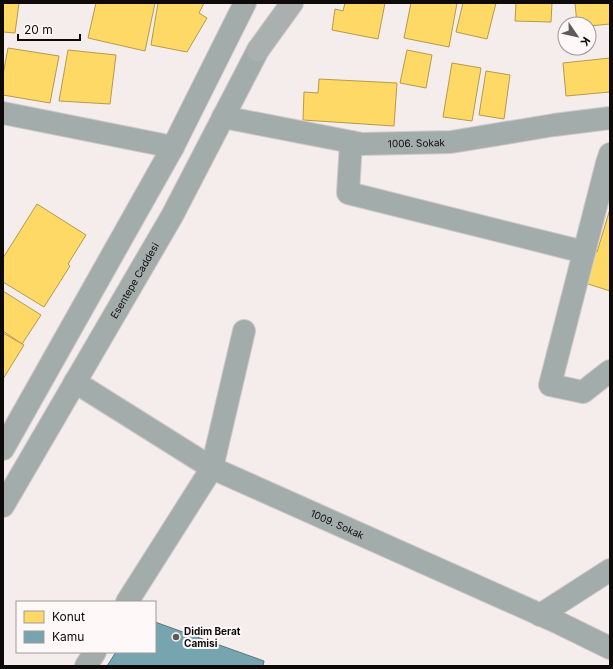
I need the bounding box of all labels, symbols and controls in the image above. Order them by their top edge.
scale bar [18,16,80,42]
north arrow [557,16,597,56]
text: 20 m [24,22,53,37]
text: K [577,34,593,49]
street label: 1006. Sokak [388,136,446,149]
street label: Esentepe Caddesi [108,240,161,321]
street label: 1009. Sokak [309,507,366,541]
legend [16,601,156,653]
text: Konut [52,609,85,624]
place label: Didim Berat Camisi [184,625,241,649]
text: Kamu [52,629,84,644]
marker: Didim Berat Camisi [171,632,181,642]

